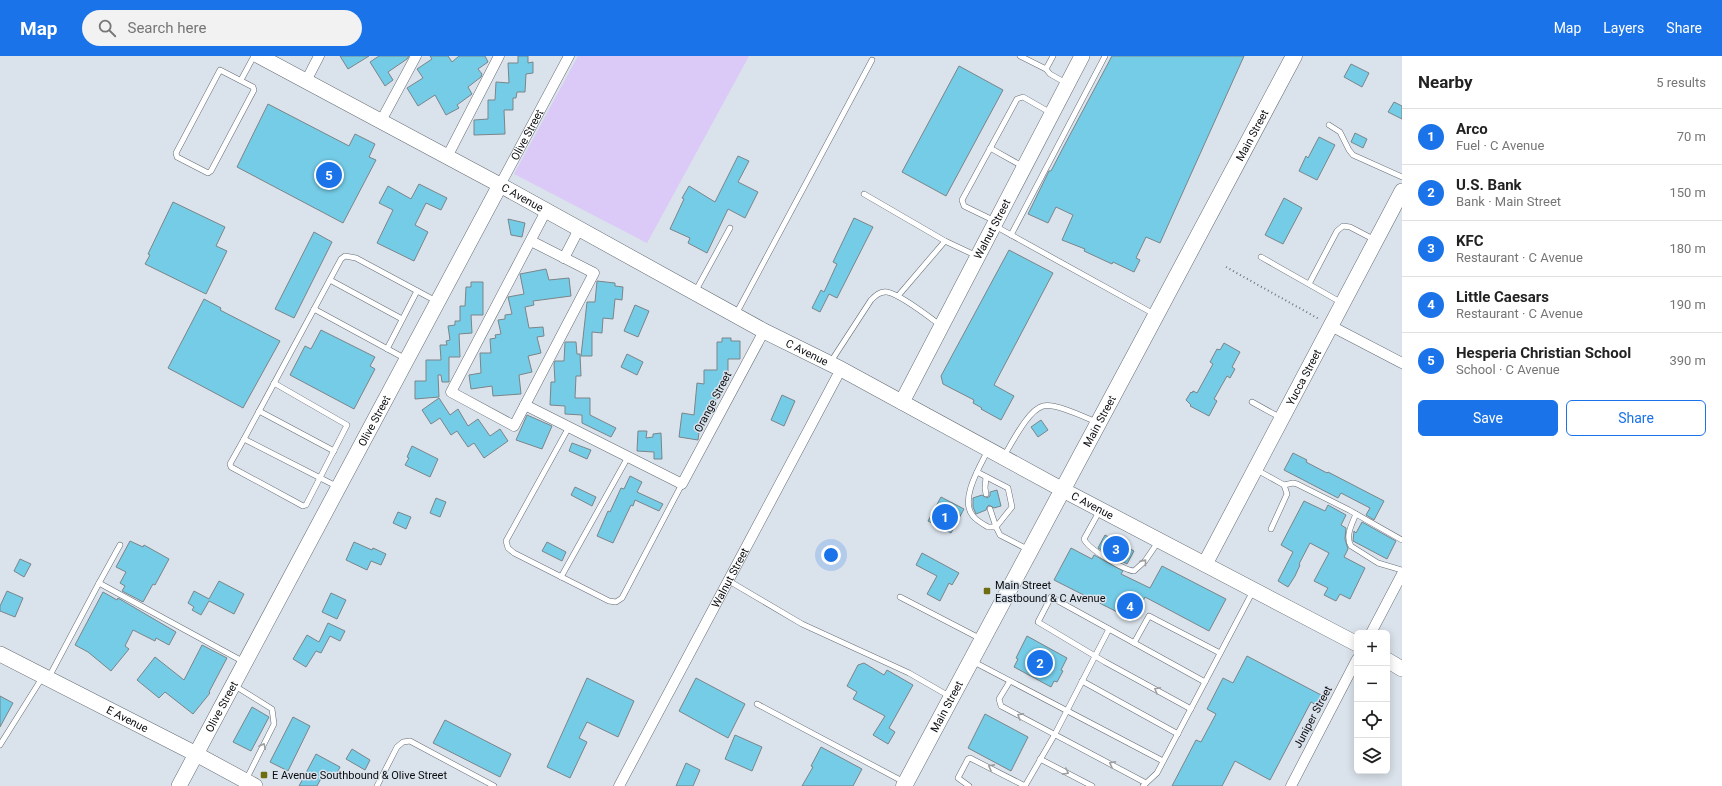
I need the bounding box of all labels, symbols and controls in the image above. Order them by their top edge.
search box [82,10,362,46]
text: Map [20,17,58,40]
icon: search [96,17,118,39]
text: Search here [128,19,206,37]
text: Map [1554,20,1581,36]
text: Layers [1603,20,1644,36]
text: Share [1666,20,1702,36]
text: Nearby [1418,72,1473,92]
text: 5 results [1656,75,1706,90]
street label: Olive Street [508,107,546,162]
street label: Main Street [1233,107,1271,163]
text: Arco [1456,120,1488,138]
text: 1 [1427,129,1435,144]
text: 70 m [1677,129,1706,144]
text: Fuel · C Avenue [1456,138,1544,153]
pin: 5 [316,160,342,190]
text: U.S. Bank [1456,176,1522,194]
street label: C Avenue [499,181,546,214]
text: 2 [1427,185,1435,200]
text: 150 m [1669,185,1706,200]
text: Bank · Main Street [1456,194,1561,209]
street label: Walnut Street [971,196,1013,261]
text: KFC [1456,232,1484,250]
text: 3 [1427,241,1435,256]
text: 180 m [1669,241,1706,256]
text: Restaurant · C Avenue [1456,250,1583,265]
text: Little Caesars [1456,288,1549,306]
text: 4 [1427,297,1435,312]
text: 190 m [1669,297,1706,312]
text: Restaurant · C Avenue [1456,306,1583,321]
street label: C Avenue [784,336,831,368]
text: Hesperia Christian School [1456,344,1631,362]
street label: Yucca Street [1283,347,1324,408]
text: 5 [1427,353,1435,368]
text: 390 m [1669,353,1706,368]
text: School · C Avenue [1456,362,1560,377]
street label: Orange Street [692,369,735,435]
street label: Olive Street [355,393,393,449]
street label: Main Street [1080,393,1119,449]
button: Save [1418,400,1558,436]
button: Share [1566,400,1706,436]
street label: C Avenue [1069,489,1116,522]
pin: 1 [932,502,958,532]
pin: 3 [1103,534,1129,564]
street label: Walnut Street [709,545,751,610]
your location [821,545,841,565]
one-way arrow [1139,559,1146,567]
place label: Main Street Eastbound & C Avenue [995,579,1106,605]
marker: Main Street Eastbound & C Avenue [982,586,992,596]
pin: 4 [1117,591,1143,621]
map controls [1354,630,1390,774]
button: + [1354,630,1390,666]
pin: 2 [1027,648,1053,678]
button: − [1354,666,1390,702]
street label: Main Street [927,678,966,734]
street label: Olive Street [203,679,240,734]
street label: Juniper Street [1291,683,1335,750]
one-way arrow [1154,687,1161,695]
button: locate [1354,702,1390,738]
street label: E Avenue [104,703,151,735]
one-way arrow [1017,714,1024,721]
button: layers [1354,738,1390,774]
one-way arrow [258,743,266,751]
one-way arrow [1109,762,1116,769]
one-way arrow [988,765,995,772]
one-way arrow [1062,768,1069,775]
place label: E Avenue Southbound & Olive Street [272,769,447,782]
marker: E Avenue Southbound & Olive Street [259,770,269,780]

